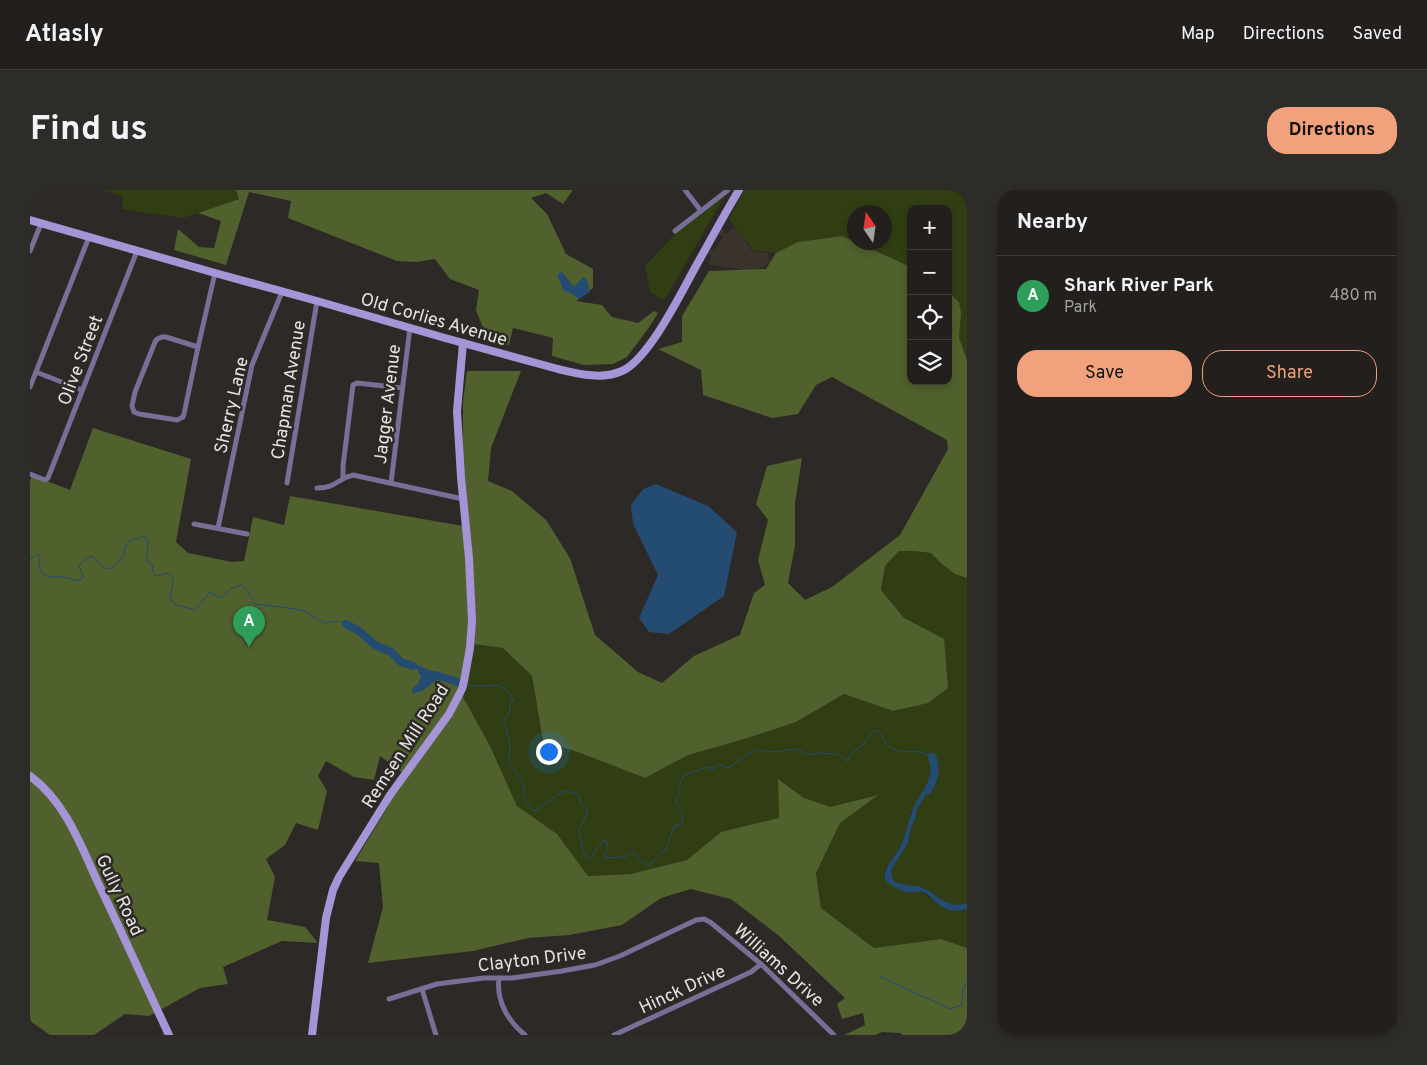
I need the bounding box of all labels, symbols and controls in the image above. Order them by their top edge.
text: Atlasly [25,20,104,50]
text: Map [1181,23,1215,46]
text: Directions [1243,23,1325,46]
text: Saved [1353,23,1402,46]
button: Directions [1267,107,1397,154]
text: Find us [30,108,148,152]
north arrow [847,205,892,250]
map controls [907,205,952,385]
button: + [907,205,952,250]
text: Nearby [1017,209,1088,236]
button: − [907,250,952,295]
text: Shark River Park [1064,274,1214,298]
text: A [1027,286,1039,306]
text: 480 m [1330,286,1377,306]
street label: Old Corlies Avenue [357,288,510,352]
button: locate [907,295,952,340]
text: Park [1064,298,1097,318]
street label: Olive Street [54,312,109,409]
street label: Chapman Avenue [267,319,312,461]
button: layers [907,340,952,385]
street label: Jagger Avenue [370,343,407,465]
button: Save [1017,350,1192,397]
button: Share [1202,350,1377,397]
street label: Sherry Lane [210,355,255,456]
pin: A [233,606,265,647]
street label: Remsen Mill Road [358,680,455,813]
your location [536,739,562,765]
street label: Gully Road [90,851,148,940]
street label: Williams Drive [728,919,828,1013]
street label: Clayton Drive [477,942,588,979]
street label: Hinck Drive [636,960,730,1020]

